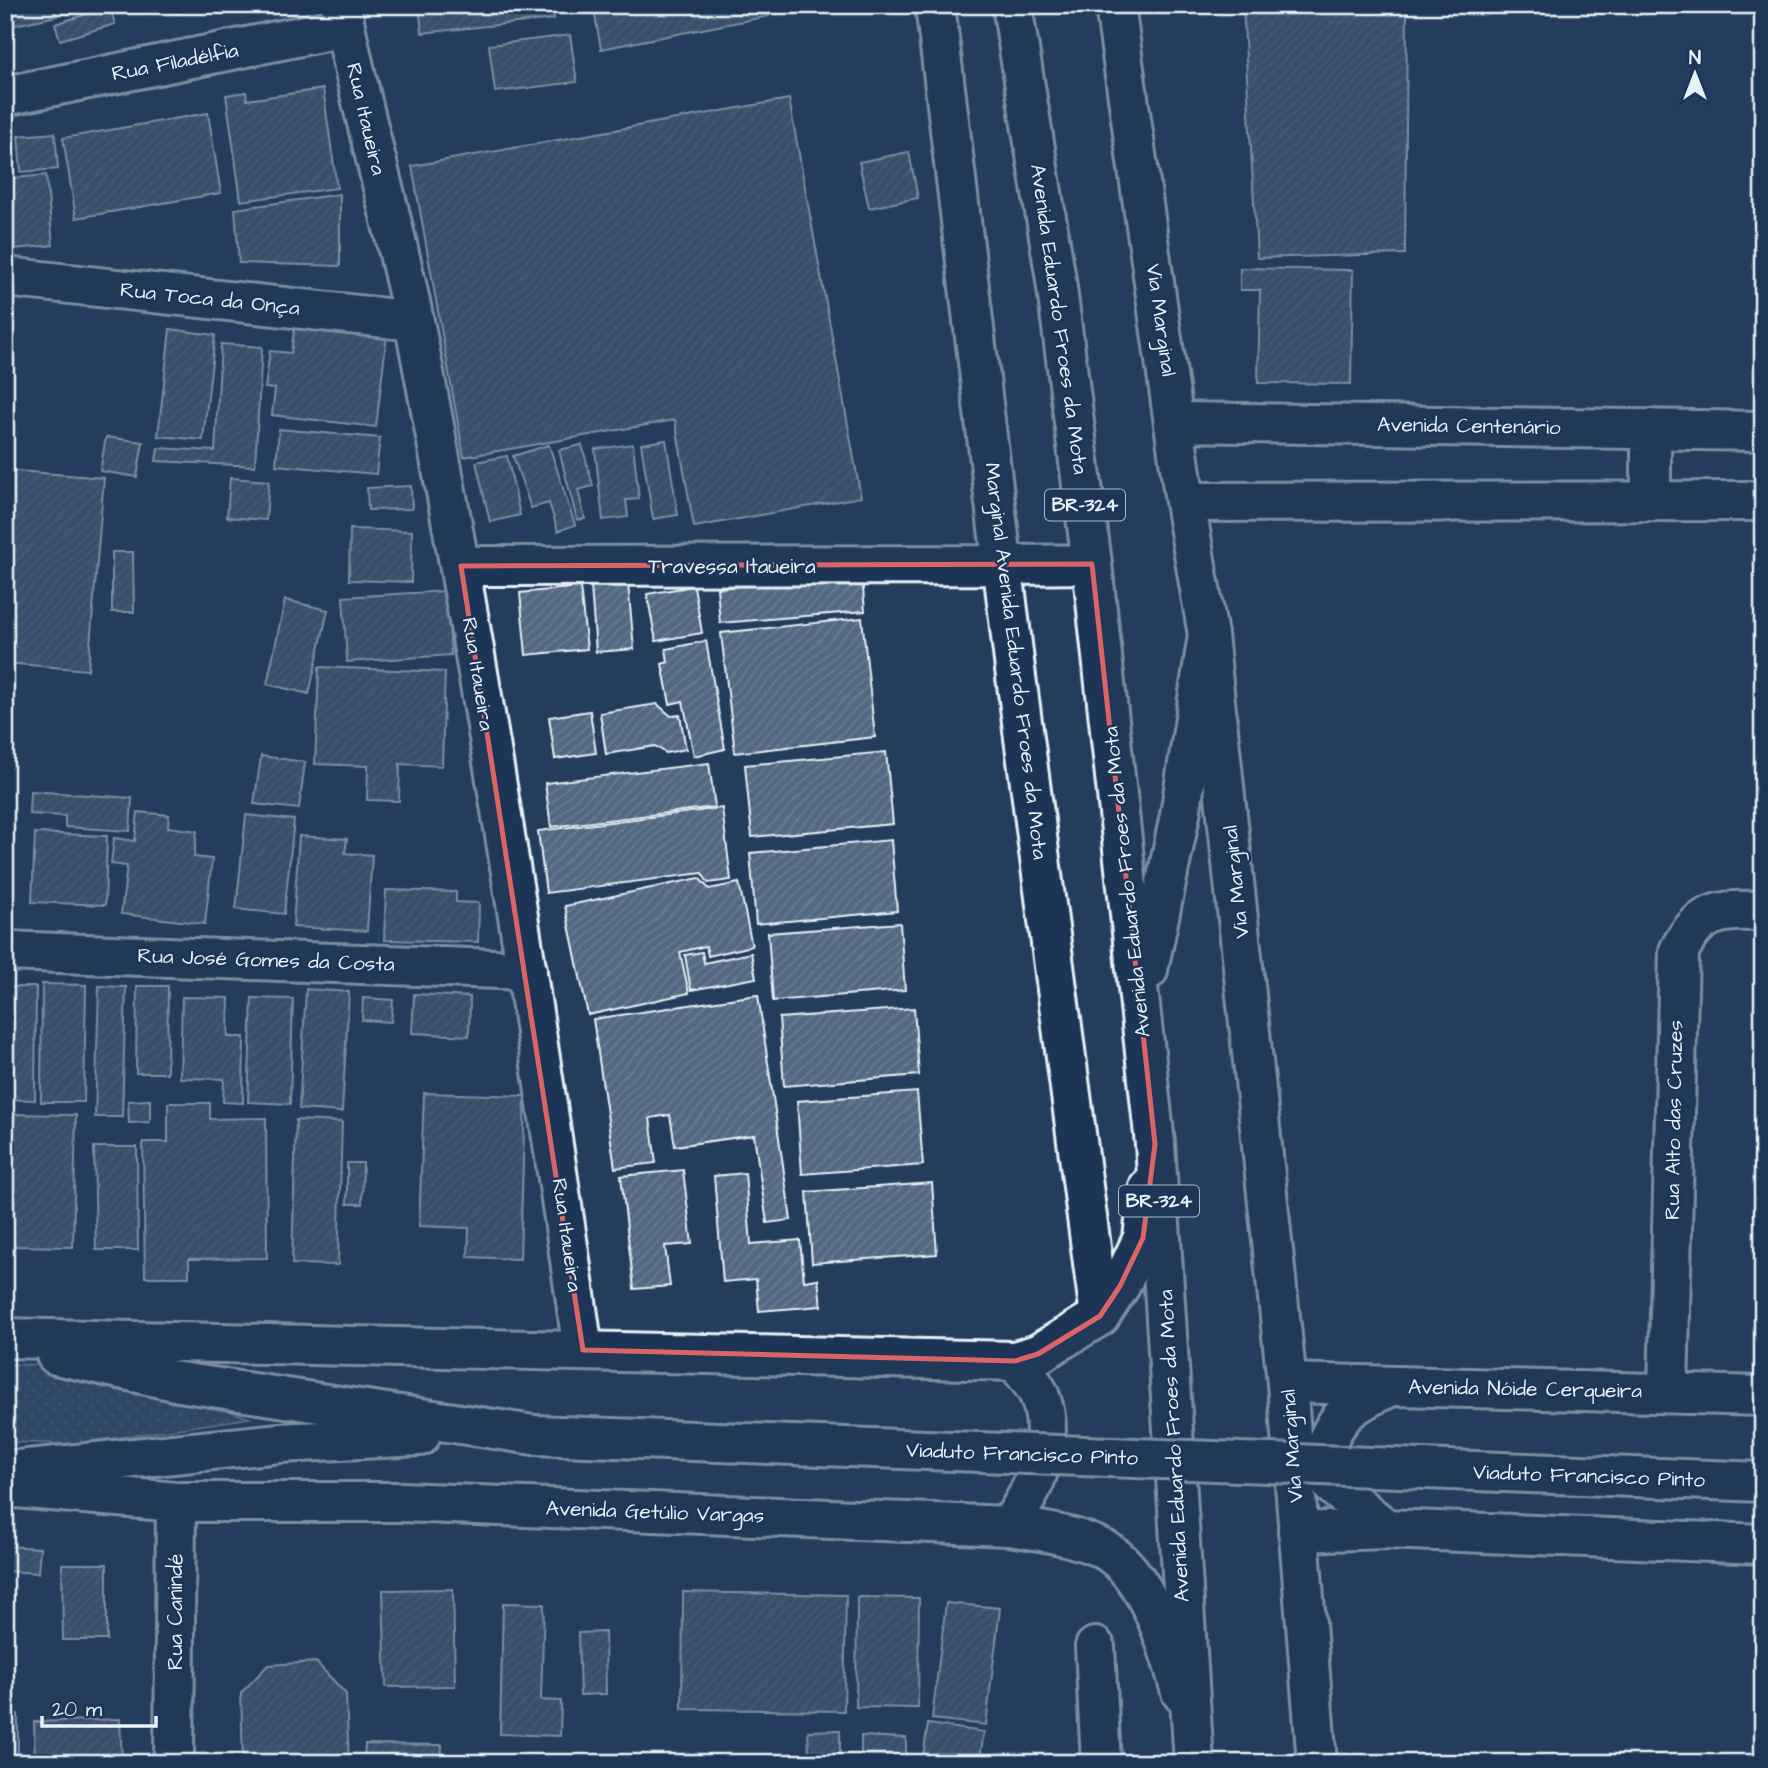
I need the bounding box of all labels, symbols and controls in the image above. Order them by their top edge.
street label: Rua Filadélfia [109,35,241,88]
north arrow [1660,38,1730,108]
text: N [1689,45,1701,72]
street label: Rua Itaueira [339,60,393,178]
street label: Avenida Eduardo Froes da Mota [1023,162,1095,476]
street label: Via Marginal [1137,262,1183,379]
street label: Rua Toca da Onça [119,275,302,323]
street label: Avenida Centenário [1377,410,1561,442]
street label: Marginal Avenida Eduardo Froes da Mota [975,461,1055,862]
road number: BR-324 [1045,490,1125,520]
street label: Travessa Itaueira [648,552,816,581]
street label: Rua Itaueira [455,615,501,733]
street label: Avenida Eduardo Froes da Mota [1096,725,1158,1039]
street label: Via Marginal [1216,824,1258,940]
street label: Rua José Gomes da Costa [137,941,395,979]
street label: Rua Alto das Cruzes [1658,1020,1690,1220]
street label: Rua Itaueira [545,1176,589,1294]
road number: BR-324 [1119,1186,1199,1217]
street label: Avenida Eduardo Froes da Mota [1151,1289,1197,1603]
street label: Avenida Nóide Cerqueira [1408,1372,1643,1406]
street label: Via Marginal [1274,1388,1312,1504]
street label: Viaduto Francisco Pinto [905,1435,1139,1473]
street label: Viaduto Francisco Pinto [1472,1457,1706,1495]
street label: Avenida Getúlio Vargas [545,1494,765,1532]
street label: Rua Canindé [161,1554,190,1670]
scale bar [42,1684,156,1728]
text: 20 m [52,1695,103,1724]

